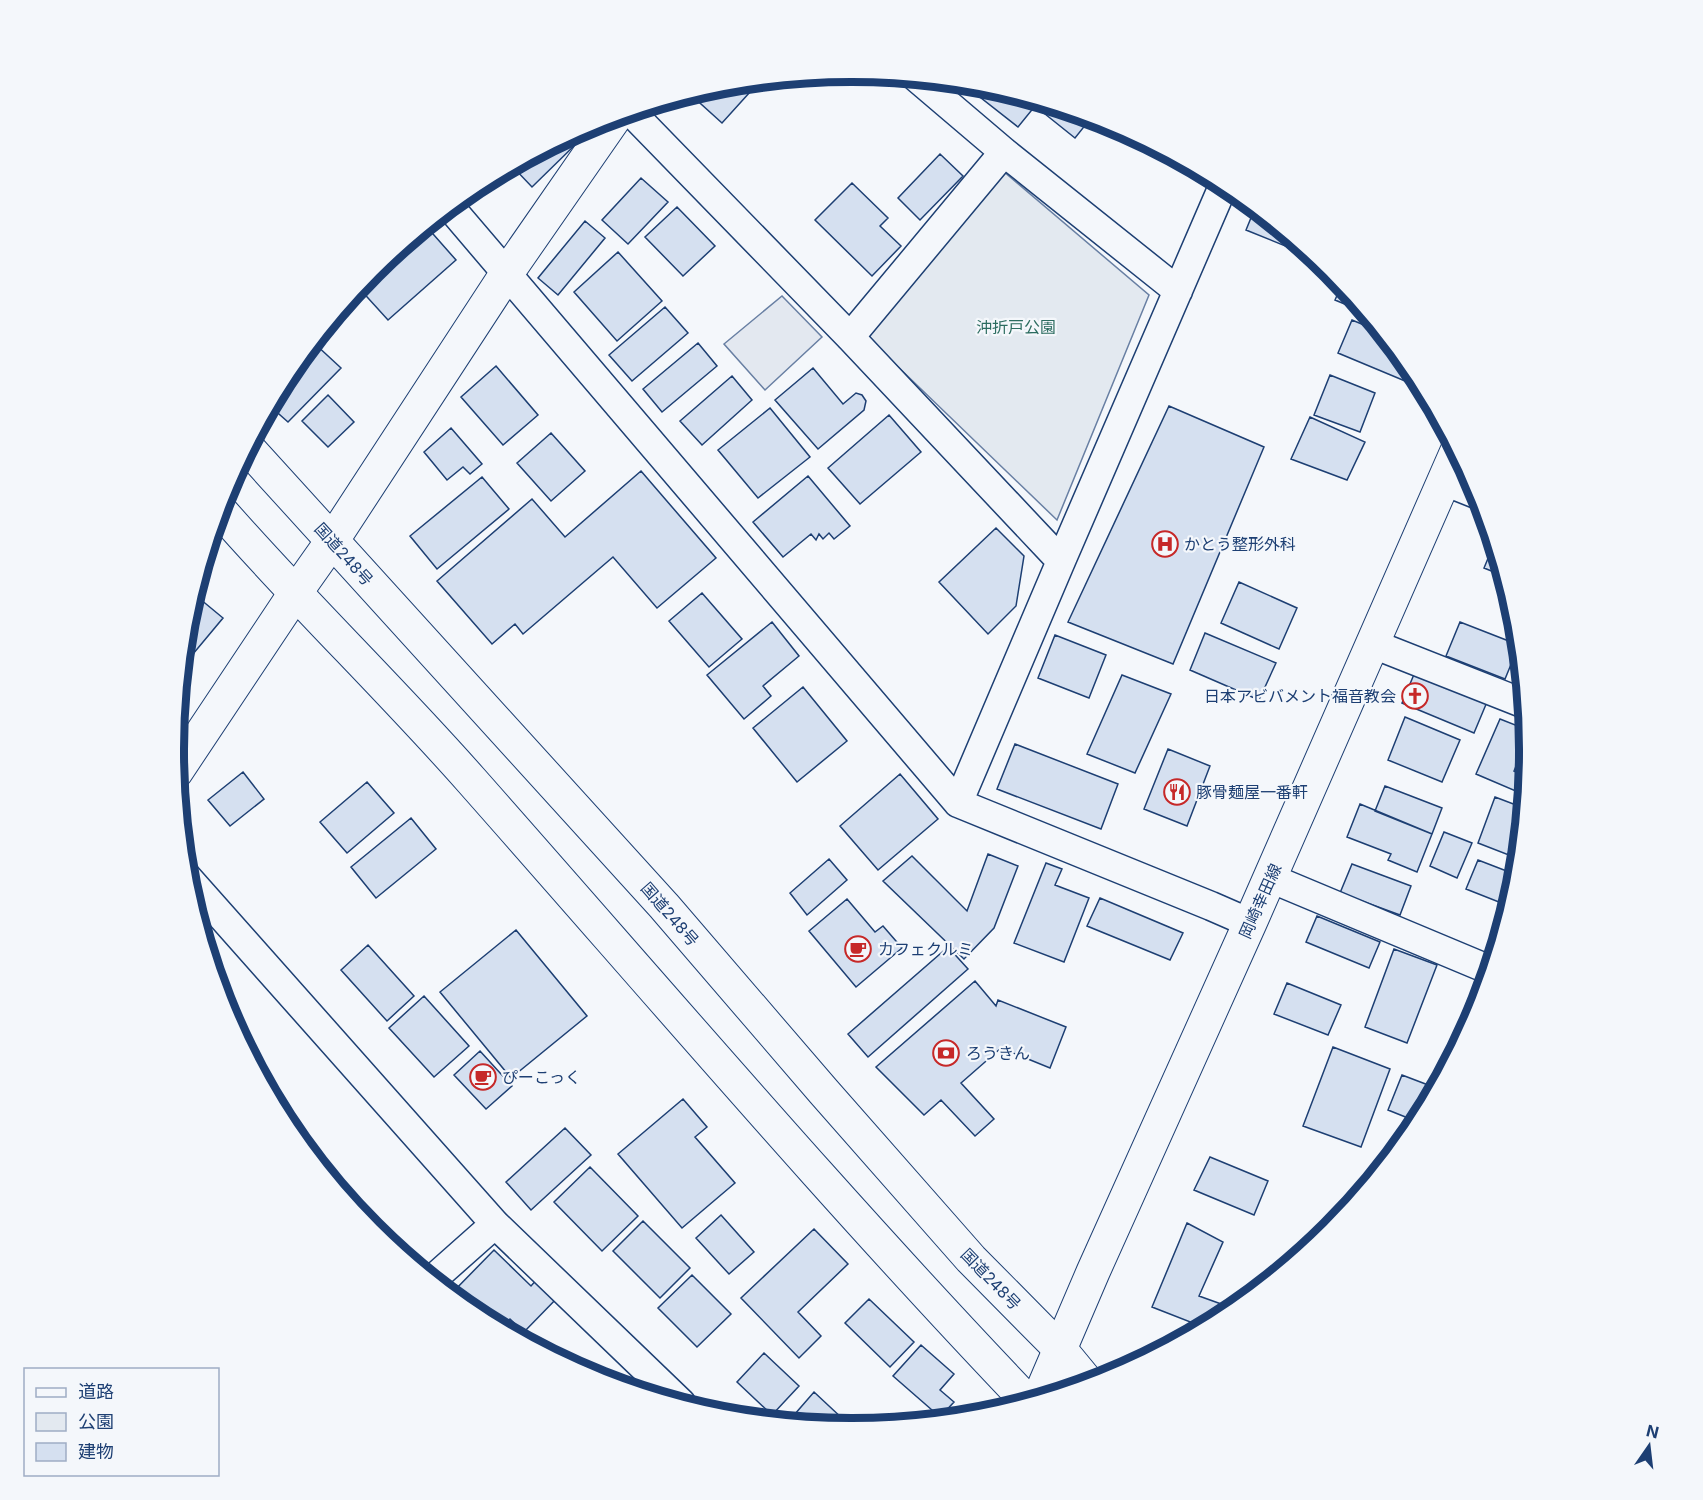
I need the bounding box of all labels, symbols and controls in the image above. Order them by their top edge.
park label: 沖折戸公園 [976,317,1056,337]
street label: 国道248号 [311,518,377,590]
hospital icon: かとう整形外科 [1150,529,1180,559]
place label: かとう整形外科 [1184,534,1296,554]
church icon: 日本アビバメント福音教会 [1400,681,1430,711]
place label: 日本アビバメント福音教会 [1204,686,1396,706]
restaurant icon: 豚骨麺屋一番軒 [1162,777,1192,807]
place label: 豚骨麺屋一番軒 [1196,782,1308,802]
street label: 岡崎幸田線 [1235,860,1285,942]
street label: 国道248号 [637,878,703,950]
cafe icon: カフェクルミ [843,934,873,964]
place label: カフェクルミ [878,939,974,959]
bank icon: ろうきん [931,1038,961,1068]
place label: ろうきん [966,1043,1030,1063]
cafe icon: ぴーこっく [468,1062,498,1092]
place label: ぴーこっく [502,1067,581,1087]
street label: 国道248号 [957,1244,1025,1314]
legend [24,1368,219,1476]
text: 道路 [78,1381,114,1402]
text: 公園 [78,1411,114,1432]
north arrow [1619,1416,1679,1476]
text: N [1644,1420,1661,1443]
text: 建物 [78,1441,114,1462]

